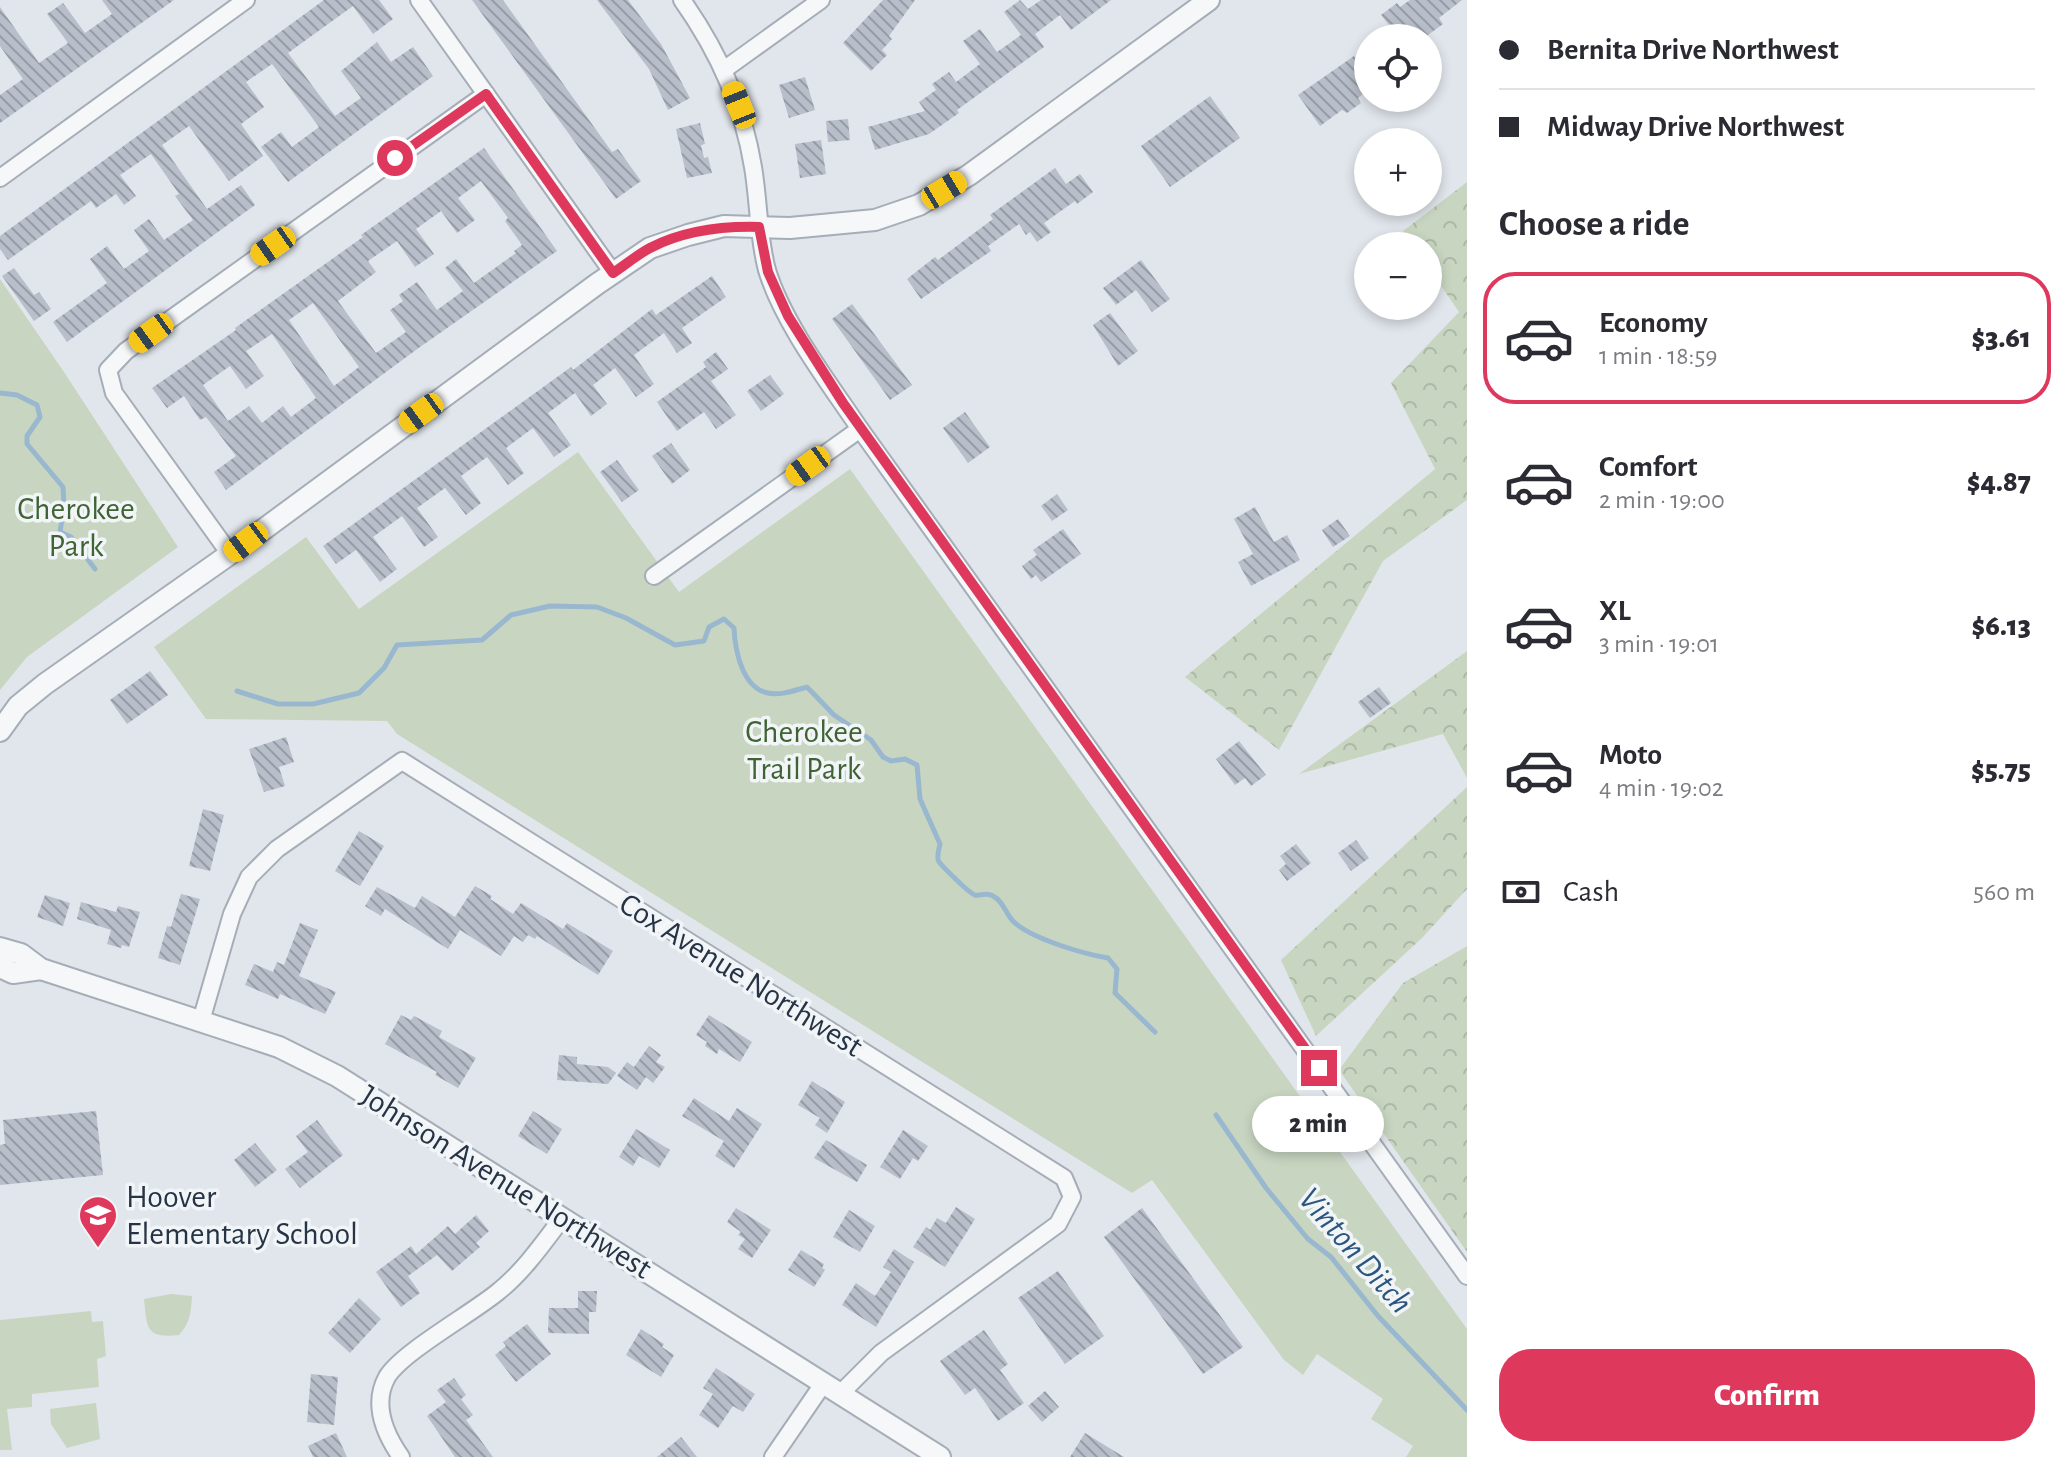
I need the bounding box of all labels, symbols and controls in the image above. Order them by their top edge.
map controls [1354,24,1442,320]
button: locate [1354,24,1442,112]
text: Bernita Drive Northwest [1547,35,1839,65]
car [719,78,759,132]
text: Midway Drive Northwest [1547,112,1844,142]
button: + [1354,128,1442,216]
route start [377,140,413,176]
car [917,167,971,213]
text: Choose a ride [1499,206,1689,242]
car [246,222,300,270]
button: − [1354,232,1442,320]
icon: car [1503,302,1575,374]
text: Economy [1599,308,1708,338]
car [125,309,177,357]
text: $3.61 [1972,323,2031,353]
text: 1 min · 18:59 [1599,343,1718,369]
car [395,389,447,437]
car [782,442,834,490]
icon: car [1503,446,1575,518]
text: Comfort [1599,452,1698,482]
text: $4.87 [1967,467,2031,497]
text: 2 min · 19:00 [1599,487,1725,513]
park label: Cherokee Park [17,493,135,562]
car [220,518,272,566]
icon: car [1503,590,1575,662]
text: XL [1599,596,1631,626]
text: $6.13 [1972,611,2031,641]
text: 3 min · 19:01 [1599,631,1719,657]
park label: Cherokee Trail Park [745,716,863,785]
icon: car [1503,734,1575,806]
text: Moto [1599,740,1662,770]
text: $5.75 [1971,755,2031,785]
text: 4 min · 19:02 [1599,775,1724,801]
icon: cash [1499,870,1543,914]
text: Cash [1563,877,1619,907]
text: 560 m [1973,879,2035,905]
street label: Cox Avenue Northwest [614,887,868,1063]
route end [1301,1050,1337,1086]
street label: Johnson Avenue Northwest [355,1079,657,1285]
callout: 2 min [1253,1096,1385,1152]
text: 2 min [1289,1111,1347,1137]
place label: Hoover Elementary School [126,1181,358,1250]
water label: Vinton Ditch [1292,1182,1418,1320]
school or university icon: Hoover Elementary School [77,1194,119,1249]
button: Confirm [1499,1349,2035,1441]

